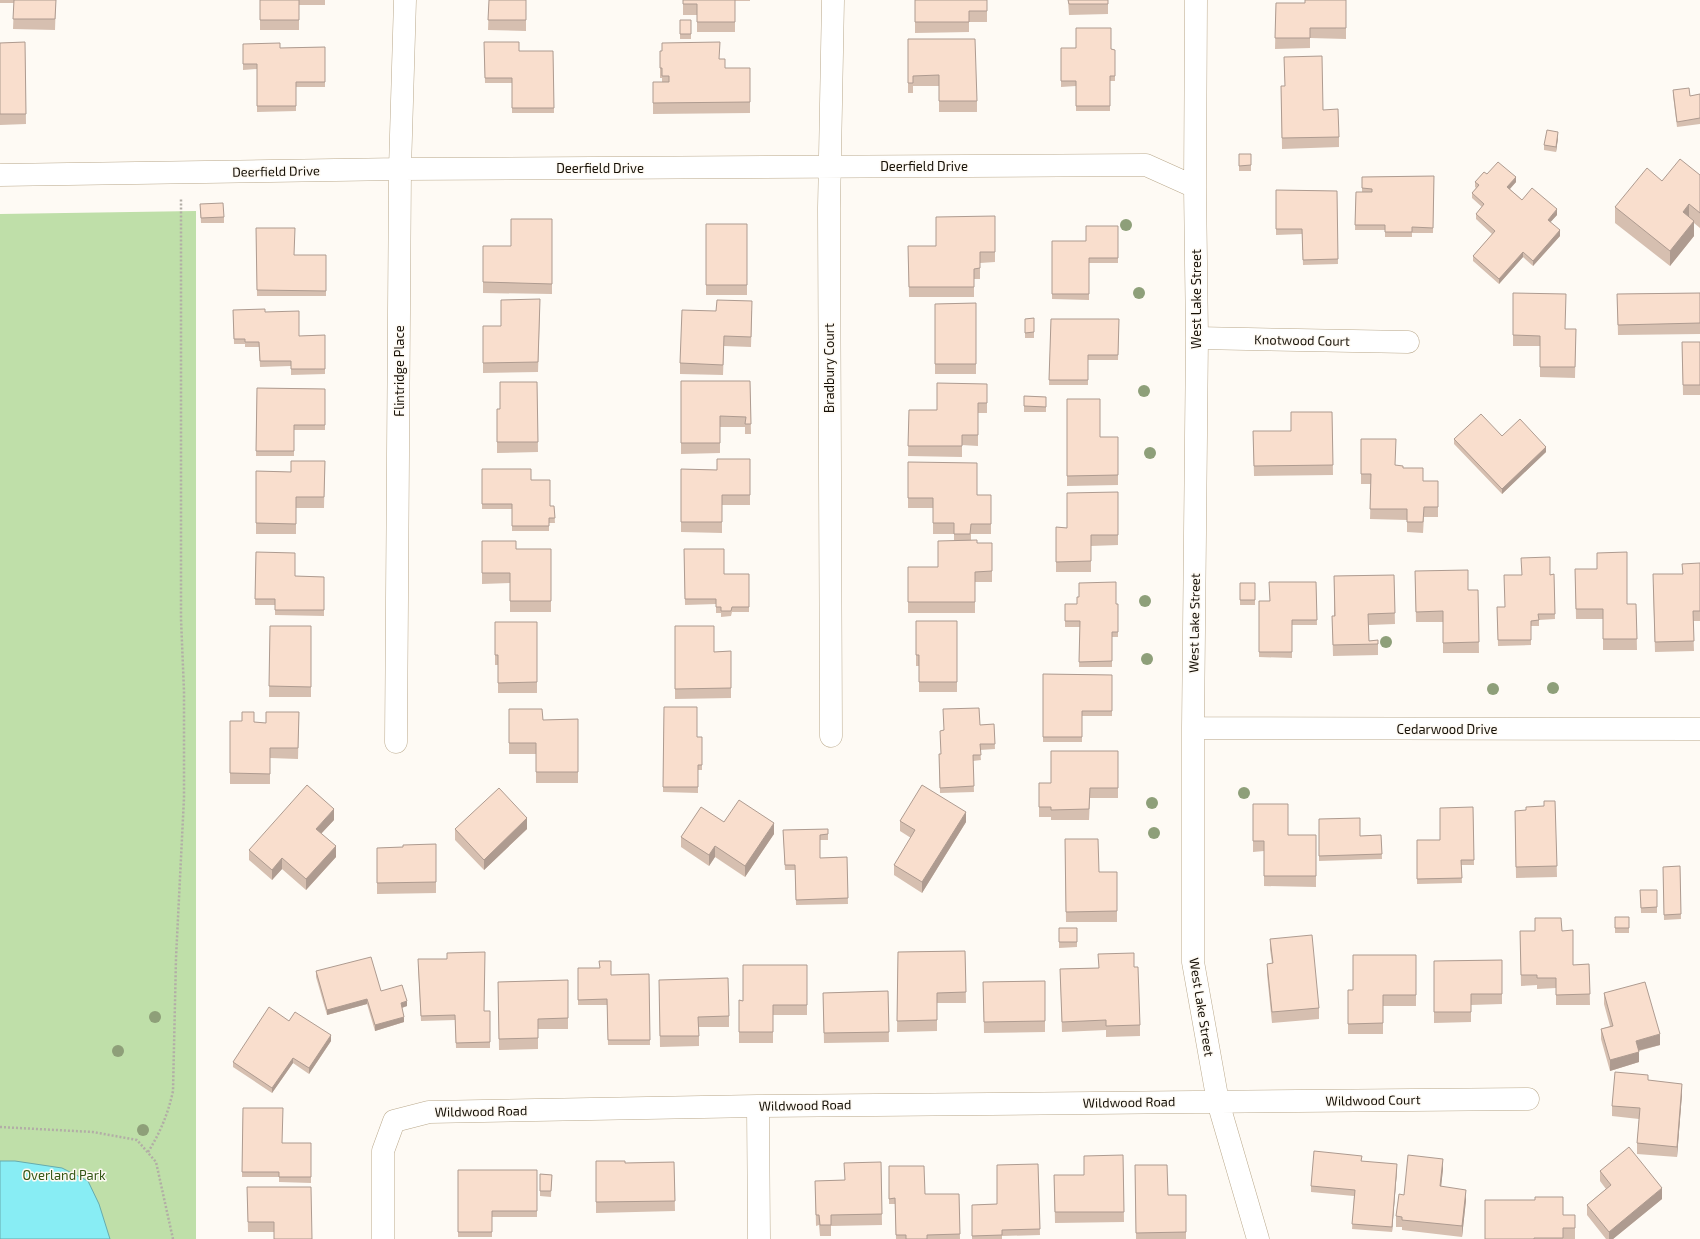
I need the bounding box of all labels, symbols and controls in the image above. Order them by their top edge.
street label: Deerfield Drive [880,158,968,174]
street label: Deerfield Drive [556,160,644,176]
street label: Deerfield Drive [232,162,320,180]
street label: West Lake Street [1188,249,1204,349]
street label: Bradbury Court [821,323,837,413]
street label: Flintridge Place [391,325,407,417]
street label: Knotwood Court [1254,331,1350,349]
street label: West Lake Street [1185,573,1203,673]
street label: Cedarwood Drive [1397,721,1497,737]
street label: West Lake Street [1186,956,1218,1058]
street label: Wildwood Court [1325,1091,1421,1109]
street label: Wildwood Road [1083,1093,1175,1111]
street label: Wildwood Road [759,1096,851,1114]
street label: Wildwood Road [435,1102,527,1120]
park label: Overland Park [22,1167,106,1183]

